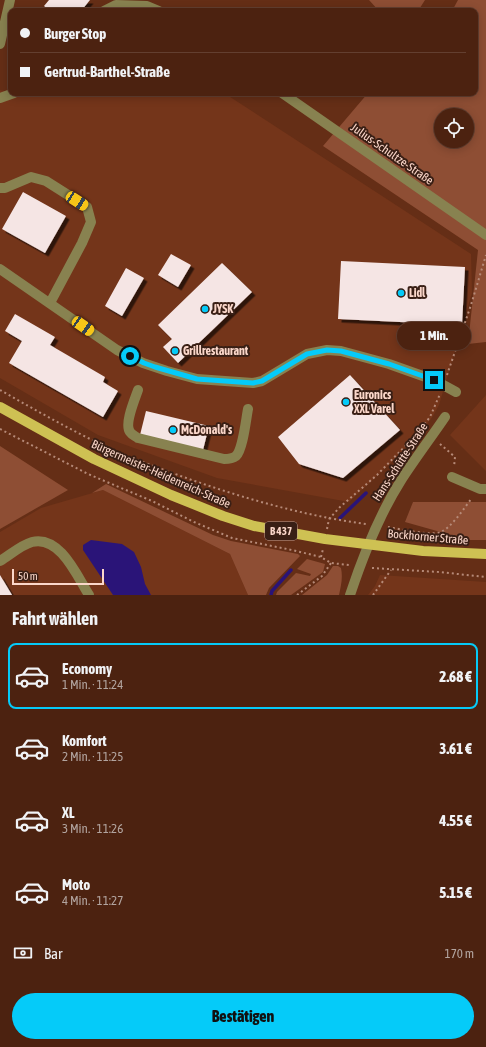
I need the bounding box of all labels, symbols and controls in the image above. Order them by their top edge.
text: Burger Stop [44,25,106,42]
text: Gertrud-Barthel-Straße [44,63,170,80]
map controls [434,108,474,148]
button: locate [434,108,474,148]
street label: Julius-Schultze-Straße [348,120,436,188]
car [64,189,90,213]
place label: Lidl [409,286,426,300]
marker: Lidl [396,288,406,298]
place label: JYSK [212,302,233,316]
marker: JYSK [200,304,210,314]
car [70,314,96,338]
callout: 1 Min. [397,322,471,350]
text: 1 Min. [420,328,448,343]
place label: Grillrestaurant [183,344,249,358]
marker: Grillrestaurant [170,346,180,356]
route start [121,347,139,365]
route end [425,371,443,389]
place label: Euronics XXL Varel [353,388,395,416]
marker: Euronics XXL Varel [341,397,351,407]
street label: Hans-Schütte-Straße [370,420,430,504]
place label: McDonald's [181,423,233,437]
marker: McDonald's [168,425,178,435]
street label: Bürgermeister-Heidenreich-Straße [89,437,233,511]
road number: B 437 [265,522,297,540]
street label: Bockhorner Straße [387,526,469,548]
scale bar [12,567,104,586]
text: 50 m [18,570,38,582]
text: Fahrt wählen [12,608,98,629]
icon: car [14,658,50,694]
text: Economy [62,660,112,677]
text: 2.68 € [439,668,472,685]
text: 1 Min. · 11:24 [62,677,123,692]
icon: car [14,730,50,766]
text: Komfort [62,732,107,749]
text: 3.61 € [439,740,472,757]
text: 2 Min. · 11:25 [62,749,123,764]
icon: car [14,802,50,838]
text: XL [62,804,75,821]
text: 4.55 € [439,812,472,829]
text: 3 Min. · 11:26 [62,821,123,836]
icon: car [14,874,50,910]
text: Moto [62,876,90,893]
text: 5.15 € [439,884,472,901]
text: 4 Min. · 11:27 [62,893,123,908]
icon: cash [12,942,34,964]
text: Bar [44,945,63,962]
text: 170 m [445,946,474,961]
button: Bestätigen [12,993,474,1039]

